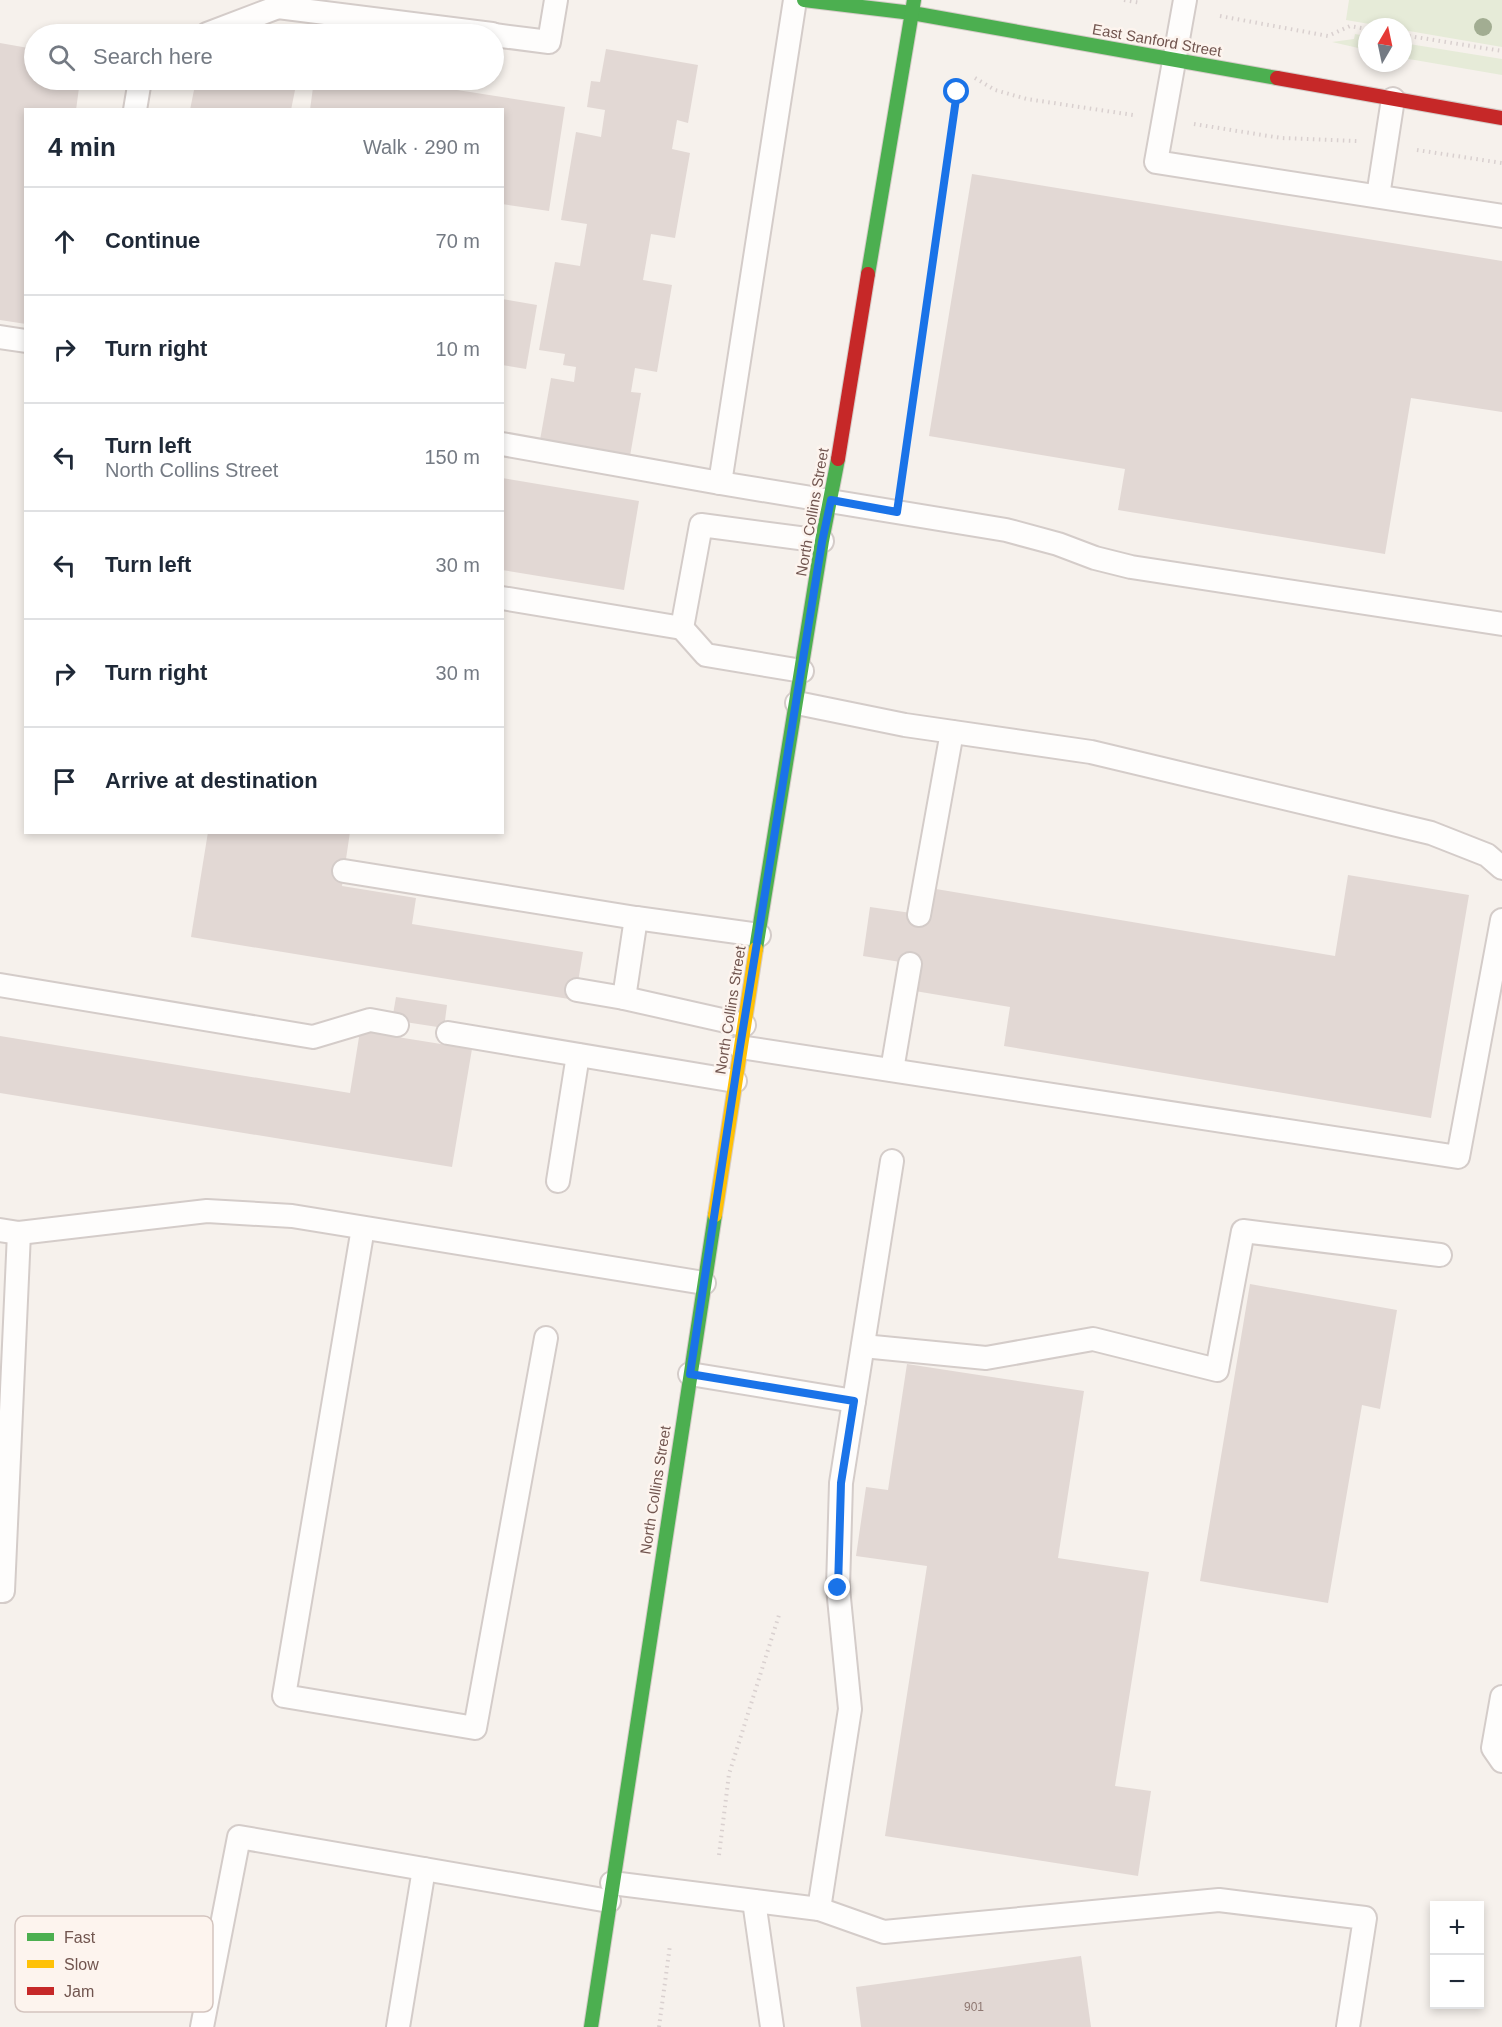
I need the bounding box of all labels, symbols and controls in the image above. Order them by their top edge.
north arrow [1358,18,1412,72]
street label: East Sanford Street [1091,20,1224,60]
search box [24,24,504,90]
icon: search [45,41,78,74]
text: Search here [93,44,213,69]
route start [943,78,969,104]
text: 4 min [48,132,116,162]
text: Walk · 290 m [363,136,480,158]
icon: ahead [48,225,81,258]
text: Continue [105,228,200,253]
text: 70 m [436,230,480,252]
icon: right [48,333,81,366]
text: Turn right [105,336,207,361]
text: 10 m [436,338,480,360]
text: Turn left [105,433,191,458]
icon: left [48,441,81,474]
text: 150 m [424,446,480,468]
street label: North Collins Street [792,446,832,578]
text: North Collins Street [105,459,278,481]
icon: left [48,549,81,582]
text: Turn left [105,552,191,577]
text: 30 m [436,554,480,576]
icon: right [48,657,81,690]
text: Turn right [105,660,207,685]
text: 30 m [436,662,480,684]
icon: arrive [48,765,81,798]
text: Arrive at destination [105,768,318,793]
street label: North Collins Street [711,944,749,1076]
street label: North Collins Street [636,1424,674,1556]
route end [824,1574,850,1600]
map controls [1430,1901,1484,2009]
button: + [1430,1901,1484,1955]
legend [15,1916,213,2012]
text: Fast [64,1929,96,1946]
button: − [1430,1955,1484,2009]
text: Slow [64,1956,99,1973]
text: Jam [64,1983,94,2000]
house number: 901 [964,2000,984,2014]

